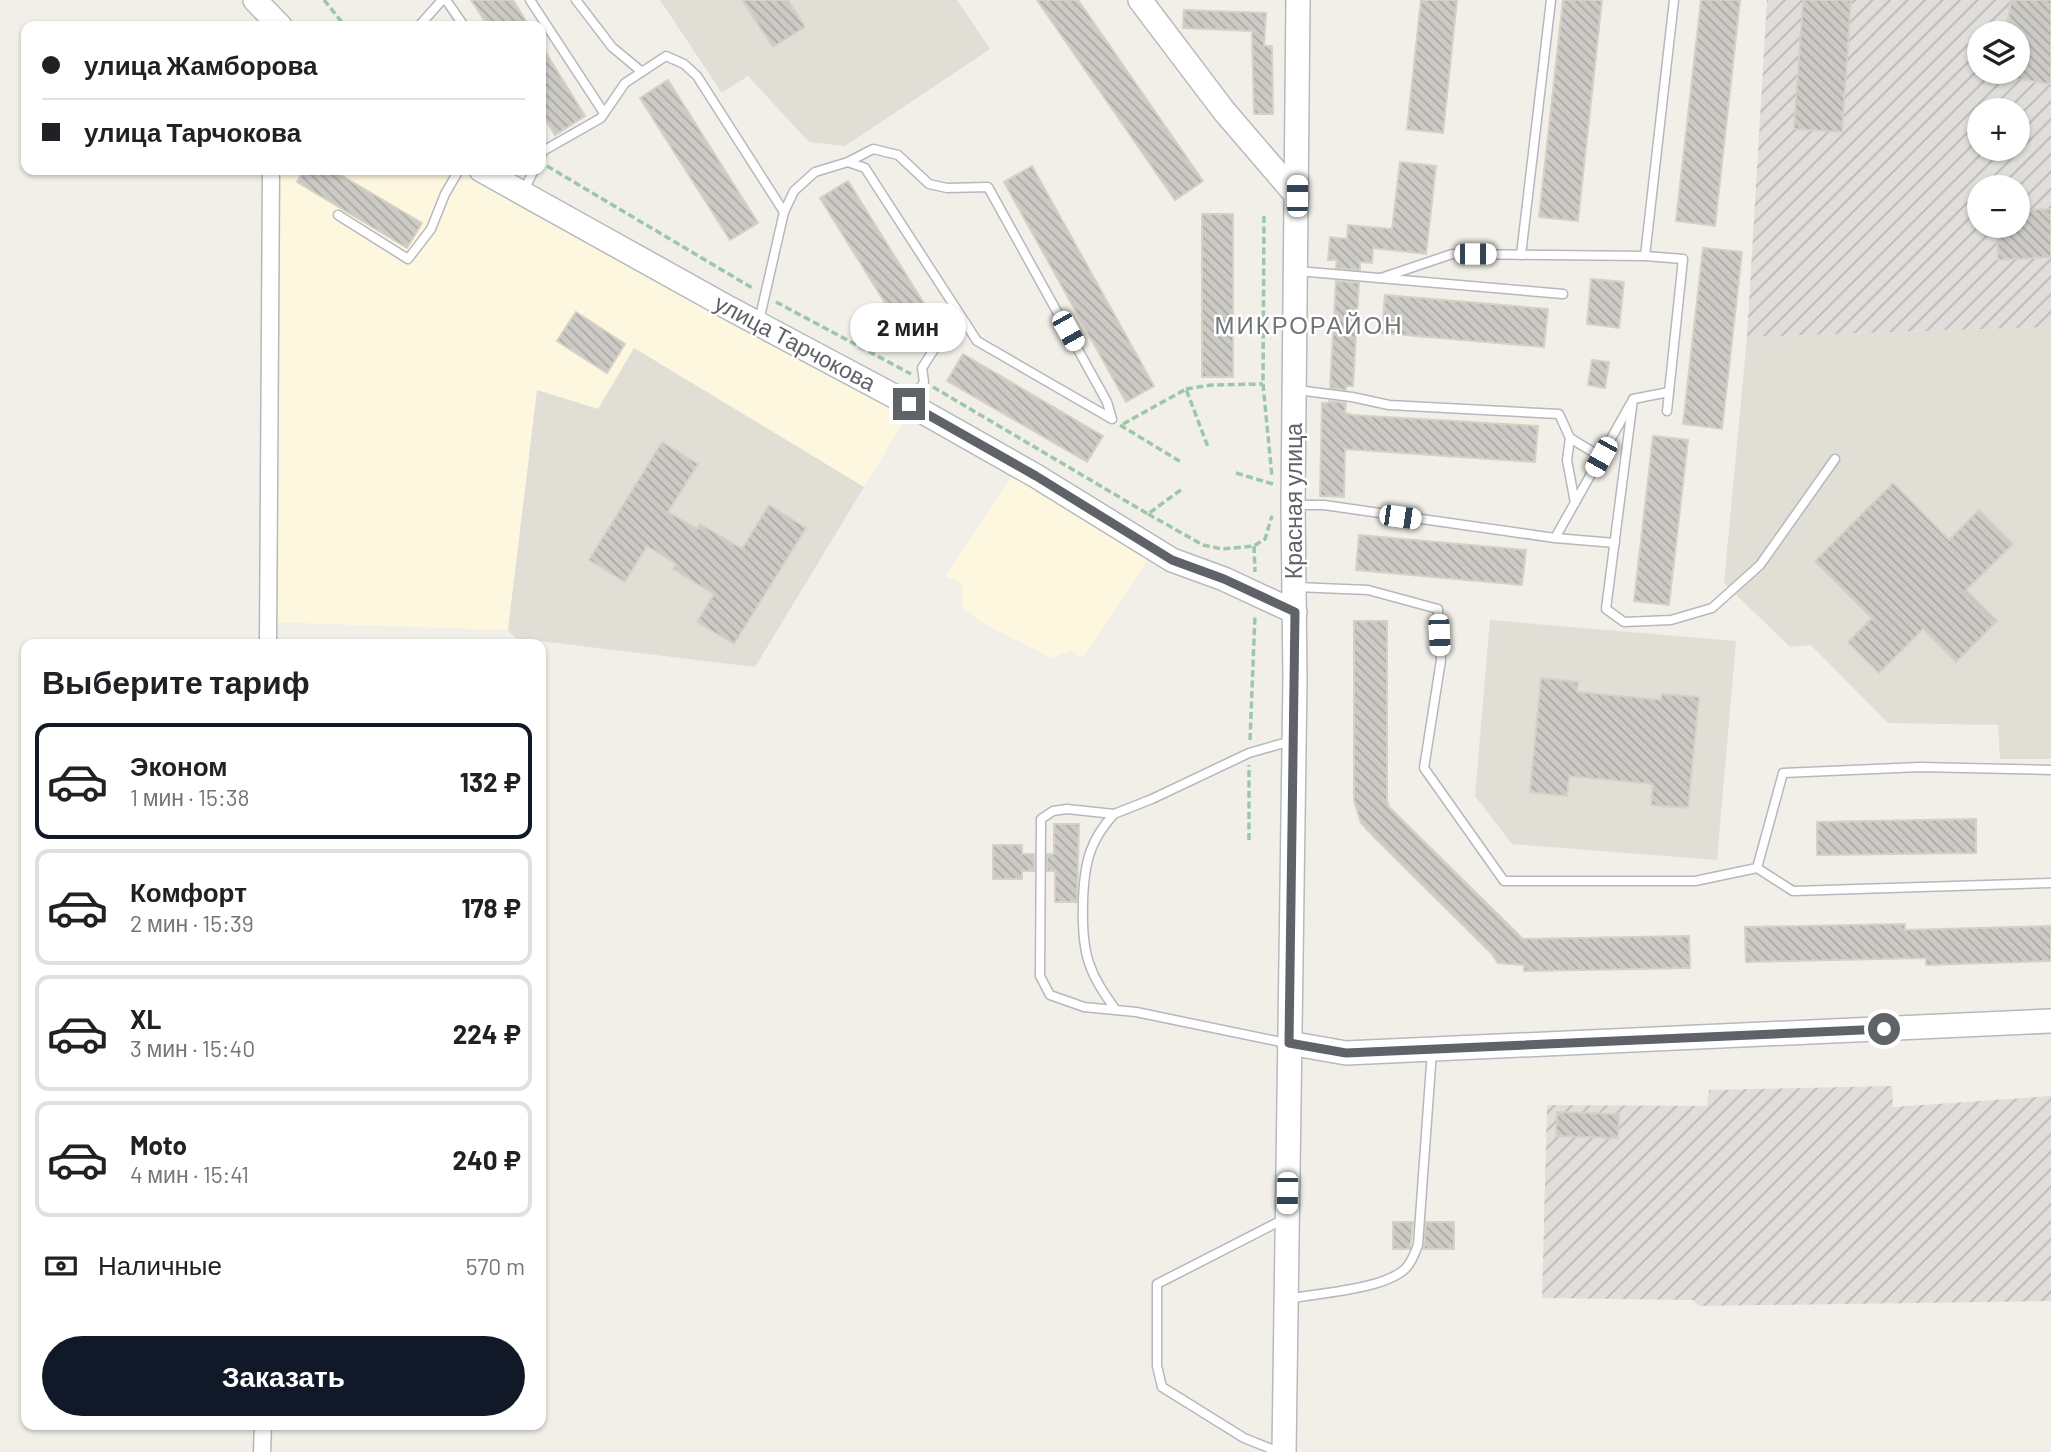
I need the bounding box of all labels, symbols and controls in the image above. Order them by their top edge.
map controls [1967,21,2030,238]
button: layers [1967,21,2030,84]
text: улица Жамборова [84,49,318,80]
button: + [1967,98,2030,161]
text: улица Тарчокова [84,116,301,147]
car [1287,175,1308,217]
button: − [1967,175,2030,238]
car [1455,244,1497,265]
street label: улица Тарчокова [710,288,881,396]
callout: 2 мин [851,302,967,352]
car [1049,308,1088,354]
district label: МИКРОРАЙОН [1214,310,1404,339]
text: 2 мин [877,313,939,341]
route end [893,388,925,420]
street label: Красная улица [1279,423,1307,579]
car [1582,434,1621,480]
car [1378,504,1423,530]
car [1428,613,1451,657]
text: Выберите тариф [42,662,310,700]
icon: car [46,750,109,813]
text: Эконом [130,750,228,781]
text: 132 ₽ [460,766,521,797]
text: 1 мин · 15:38 [130,783,250,811]
icon: car [46,876,109,939]
text: Комфорт [130,876,247,907]
text: 178 ₽ [461,892,521,923]
text: 2 мин · 15:39 [130,909,254,937]
icon: car [46,1002,109,1065]
text: XL [130,1003,161,1034]
route start [1868,1013,1900,1045]
text: 224 ₽ [453,1018,521,1049]
text: 3 мин · 15:40 [130,1034,255,1062]
icon: car [46,1128,109,1191]
text: Moto [130,1129,187,1160]
text: 240 ₽ [452,1144,521,1175]
text: 4 мин · 15:41 [130,1160,249,1188]
car [1277,1172,1298,1214]
icon: cash [42,1247,80,1285]
text: Наличные [98,1249,222,1280]
text: 570 m [466,1252,525,1280]
button: Заказать [42,1336,525,1416]

